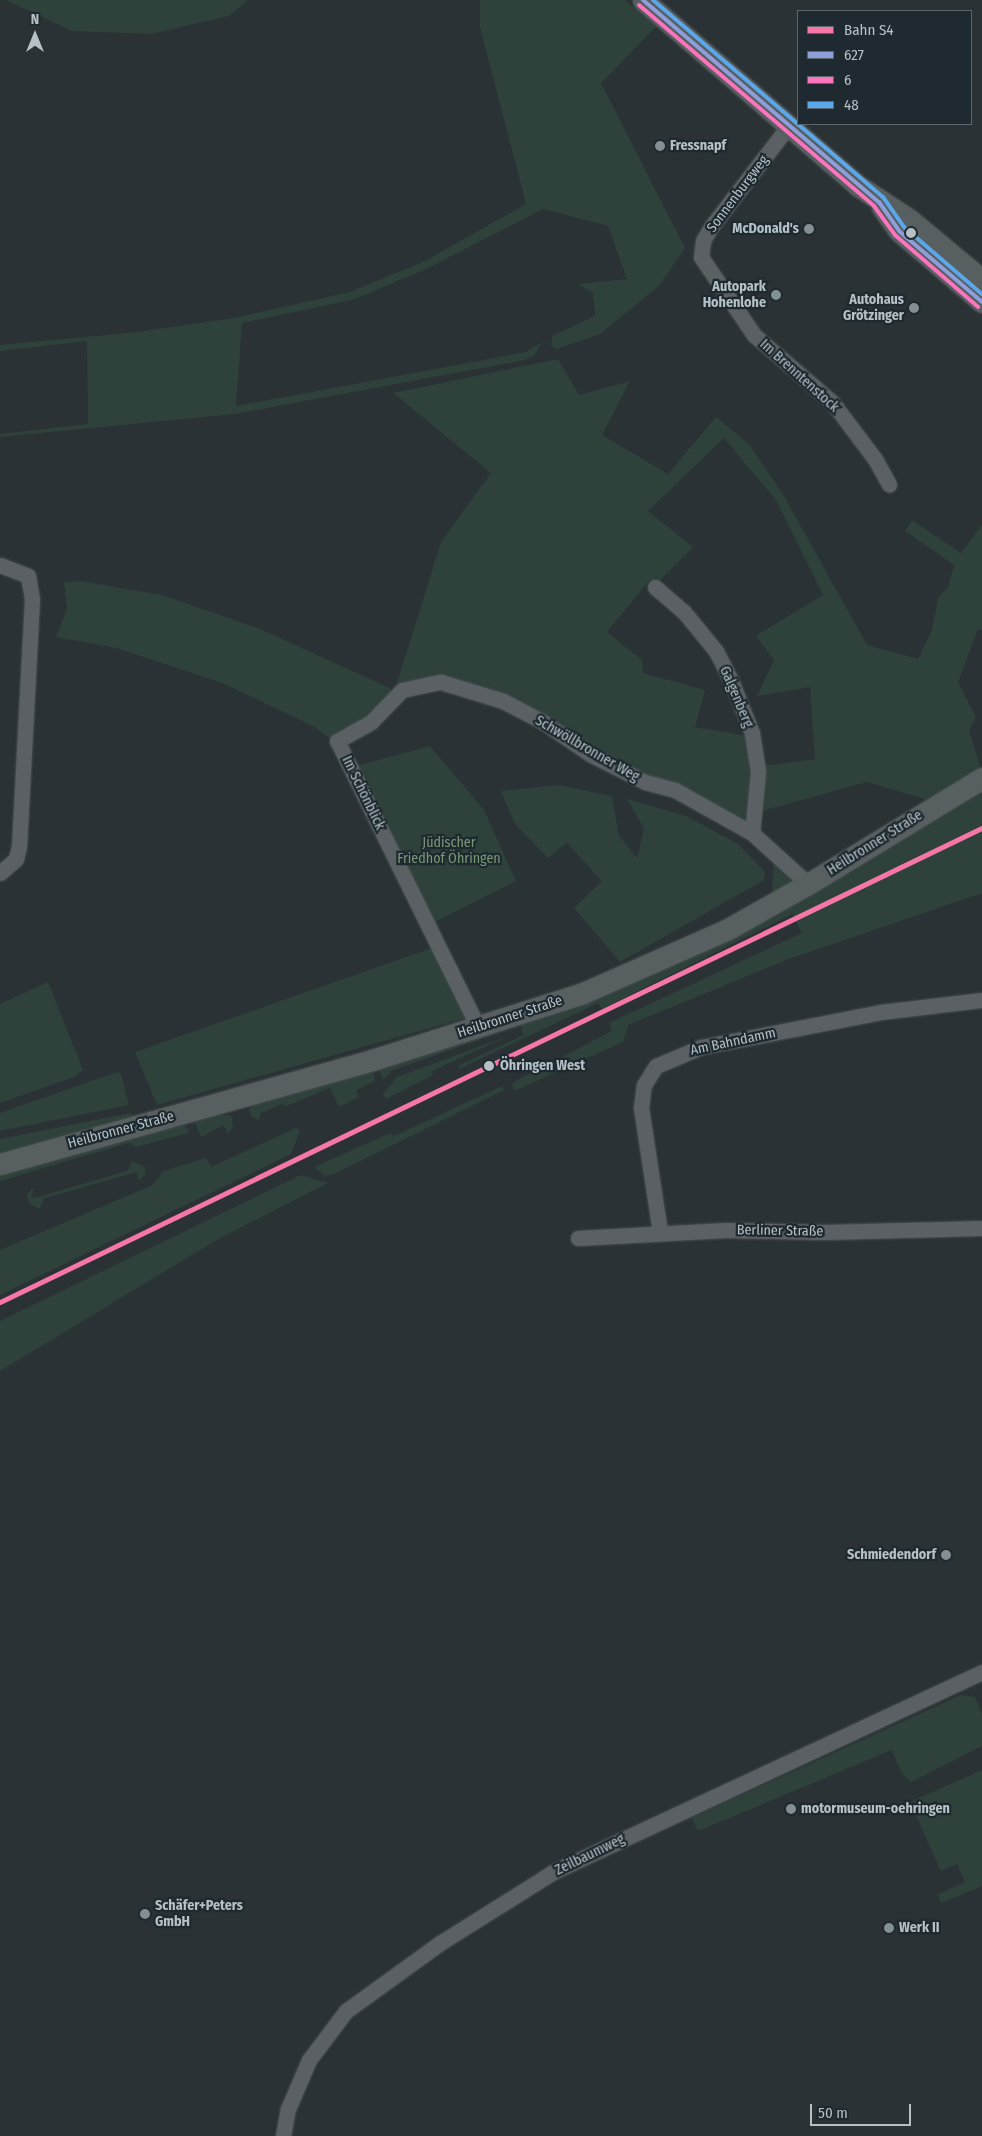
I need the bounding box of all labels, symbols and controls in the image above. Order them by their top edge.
north arrow [10,10,60,60]
legend [797,10,972,125]
text: N [31,11,39,28]
text: Bahn S4 [844,21,894,39]
text: 627 [844,46,864,64]
text: 6 [844,71,851,89]
text: 48 [844,96,859,114]
place label: Fressnapf [670,138,726,154]
marker: Fressnapf [654,140,666,152]
street label: Sonnenburgweg [704,152,772,236]
place label: McDonald's [732,221,799,237]
marker: McDonald's [803,223,815,235]
unlabelled marker [906,228,916,238]
place label: Autopark Hohenlohe [703,279,766,312]
marker: Autopark Hohenlohe [770,289,782,301]
place label: Autohaus Grötzinger [843,292,904,324]
marker: Autohaus Grötzinger [908,302,920,314]
street label: Im Brenntenstock [756,336,842,416]
street label: Galgenberg [716,664,756,730]
street label: Schwöllbronner Weg [532,712,642,786]
street label: Im Schönblick [338,753,388,833]
street label: Heilbronner Straße [824,807,926,879]
park label: Jüdischer Friedhof Öhringen [397,835,501,868]
street label: Heilbronner Straße [456,992,564,1042]
street label: Am Bahndamm [689,1025,777,1059]
place label: Öhringen West [500,1058,585,1074]
marker: Öhringen West [482,1059,496,1073]
street label: Heilbronner Straße [66,1108,176,1152]
street label: Berliner Straße [737,1222,823,1240]
place label: Schmiedendorf [847,1547,936,1563]
marker: Schmiedendorf [940,1549,952,1561]
place label: motormuseum-oehringen [801,1801,950,1817]
marker: motormuseum-oehringen [785,1803,797,1815]
street label: Zeilbaumweg [552,1831,628,1879]
place label: Schäfer+Peters GmbH [155,1898,243,1930]
marker: Schäfer+Peters GmbH [139,1908,151,1920]
place label: Werk II [899,1920,939,1936]
marker: Werk II [883,1922,895,1934]
scale bar [812,2094,913,2126]
text: 50 m [818,2104,848,2122]

